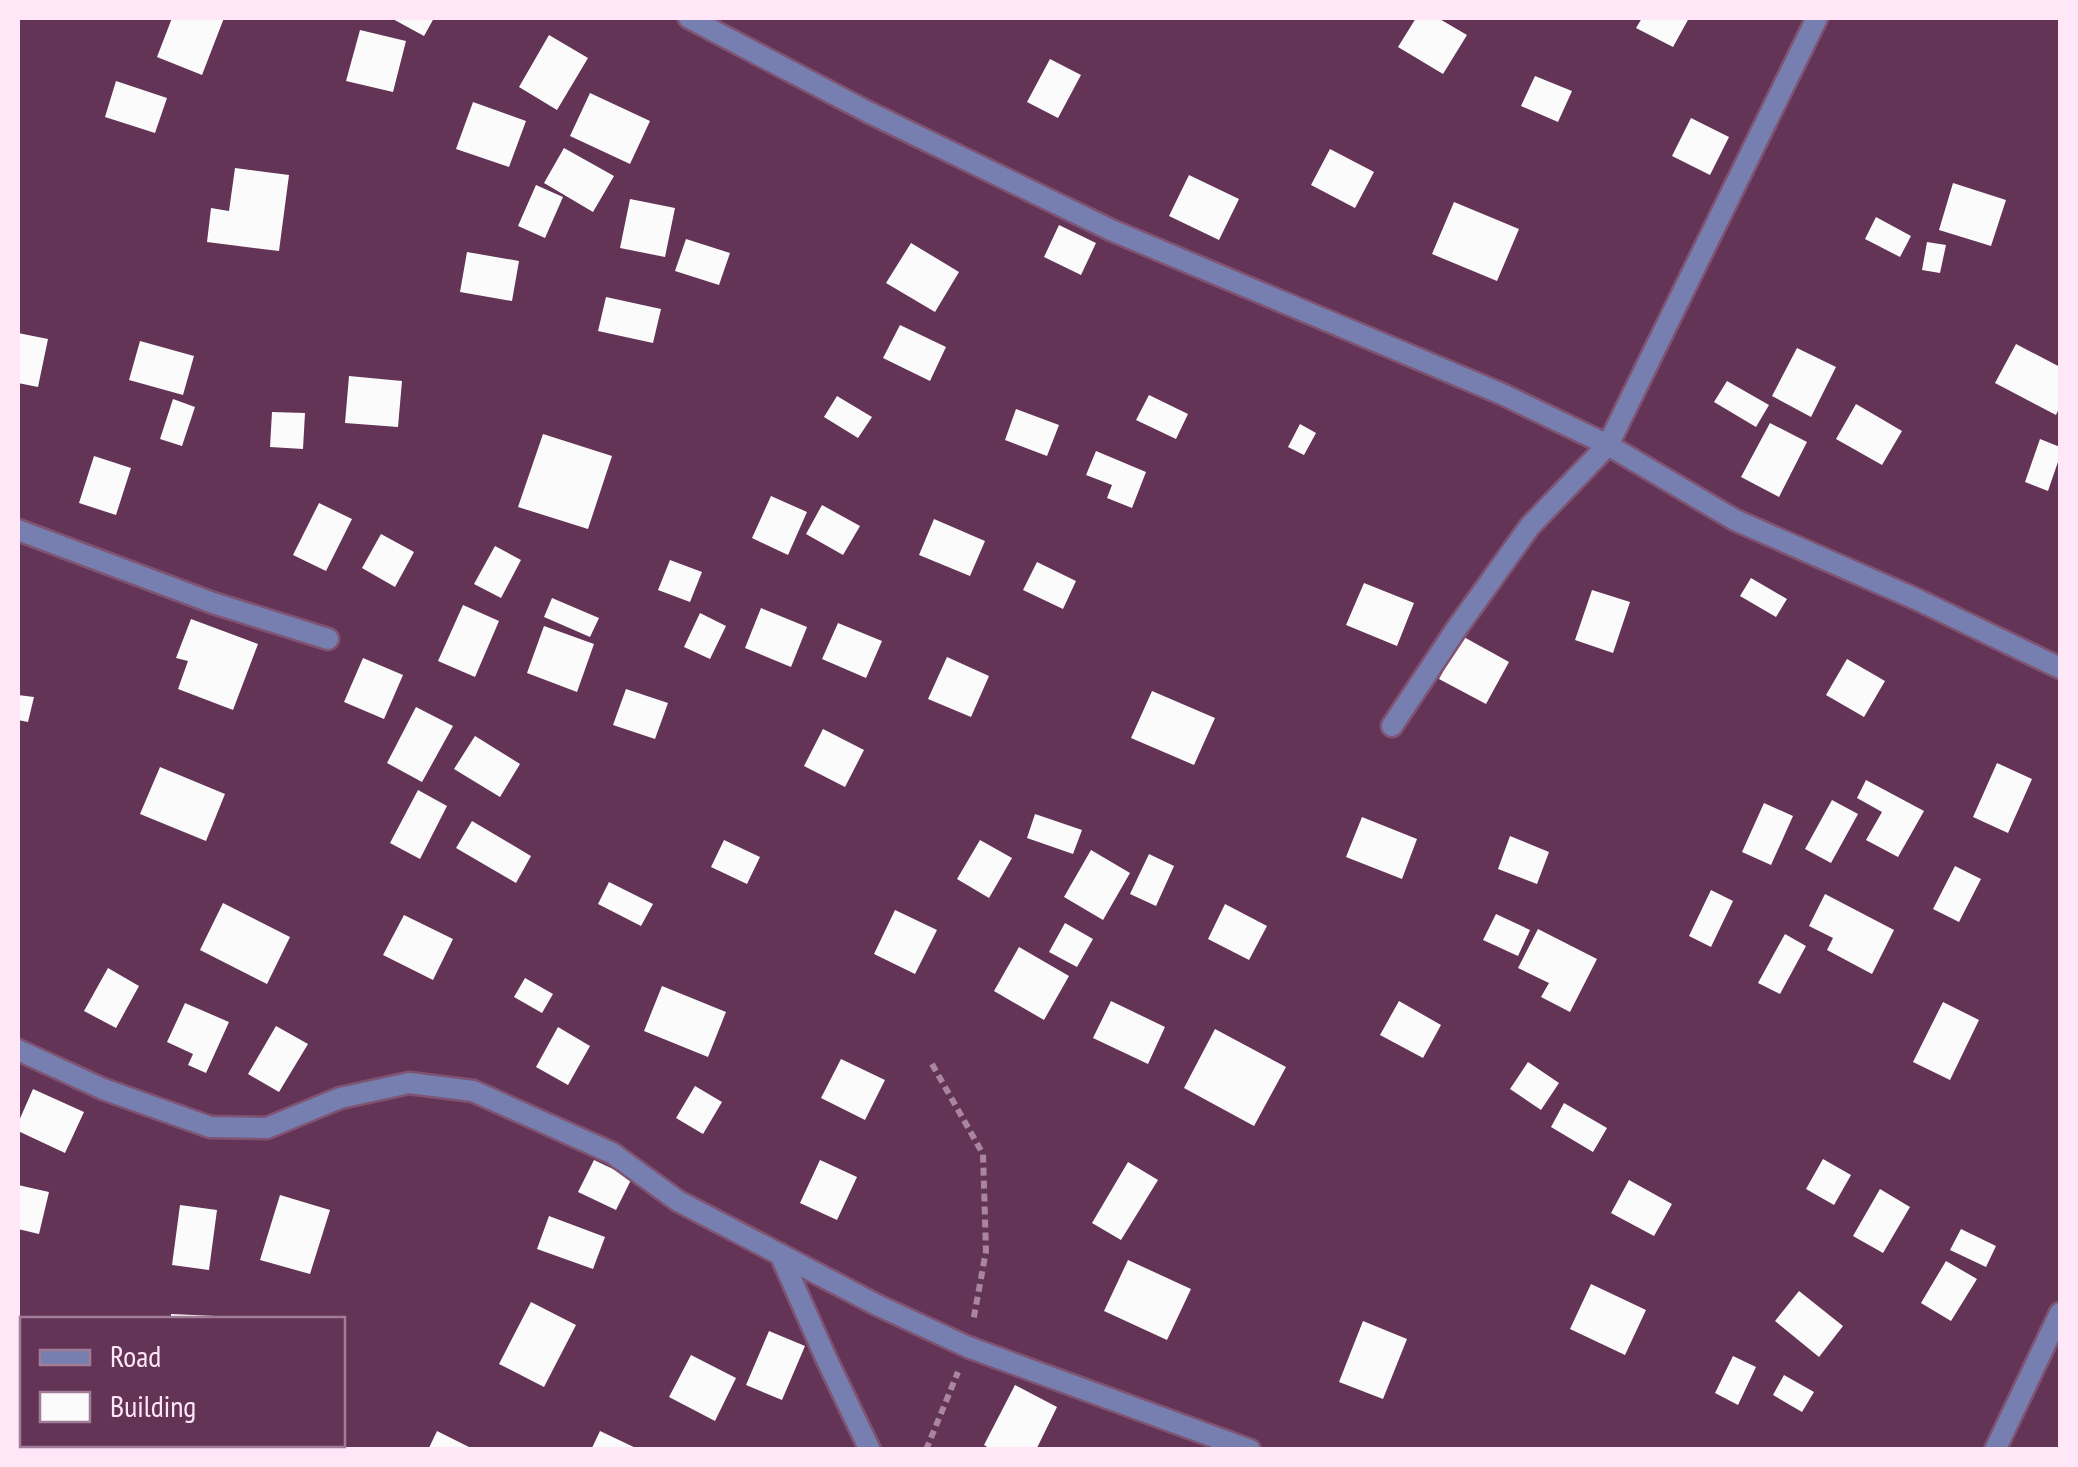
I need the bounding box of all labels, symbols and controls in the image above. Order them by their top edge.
legend [20,1317,345,1447]
text: Road [110,1336,161,1375]
text: Building [110,1386,196,1425]

